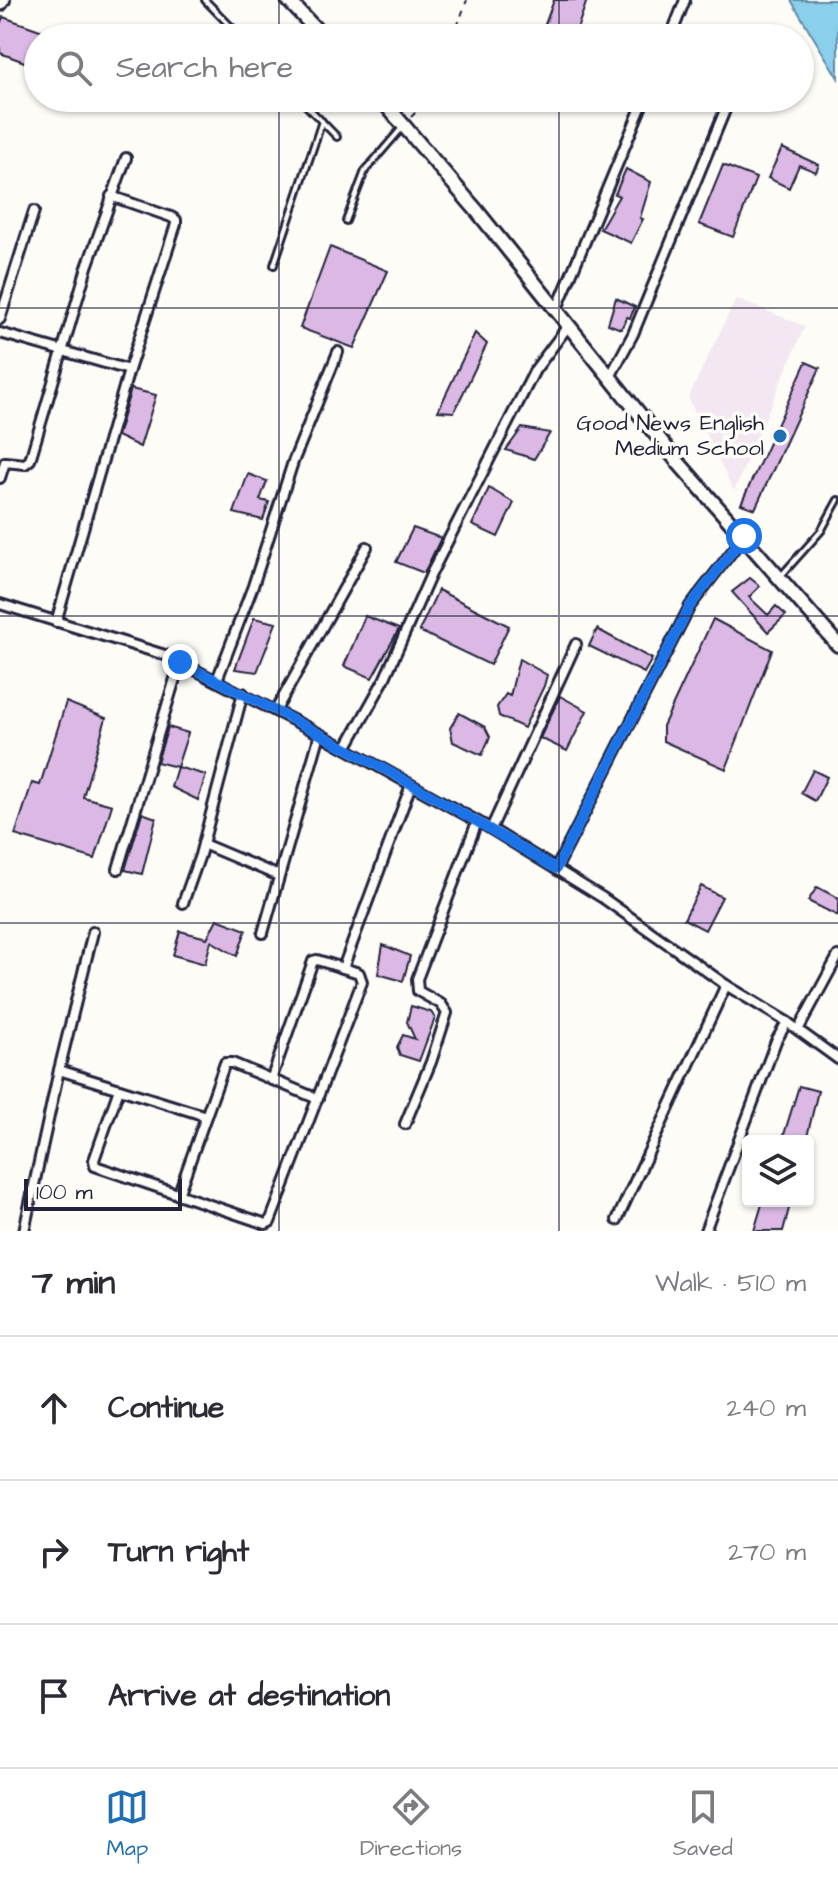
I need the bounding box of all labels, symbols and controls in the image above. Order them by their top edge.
search box [24,24,814,112]
icon: search [52,46,96,90]
text: Search here [116,47,293,89]
place label: Good News English Medium School [577,408,764,464]
marker: Good News English Medium School [771,427,789,445]
route start [726,518,762,554]
route end [162,644,198,680]
map controls [742,1135,814,1207]
button: layers [742,1135,814,1207]
scale bar [24,1175,182,1211]
text: 100 m [36,1177,93,1208]
text: 7 min [32,1259,115,1307]
text: Walk · 510 m [655,1265,806,1301]
icon: ahead [32,1386,76,1430]
text: Continue [108,1387,224,1429]
text: 240 m [726,1390,806,1426]
icon: right [32,1530,76,1574]
text: Turn right [108,1531,249,1573]
text: 270 m [728,1534,806,1570]
icon: arrive [32,1674,76,1718]
text: Arrive at destination [108,1675,390,1717]
tab: Map [105,1785,149,1864]
tab: Directions [360,1785,462,1864]
tab: Saved [673,1785,733,1864]

